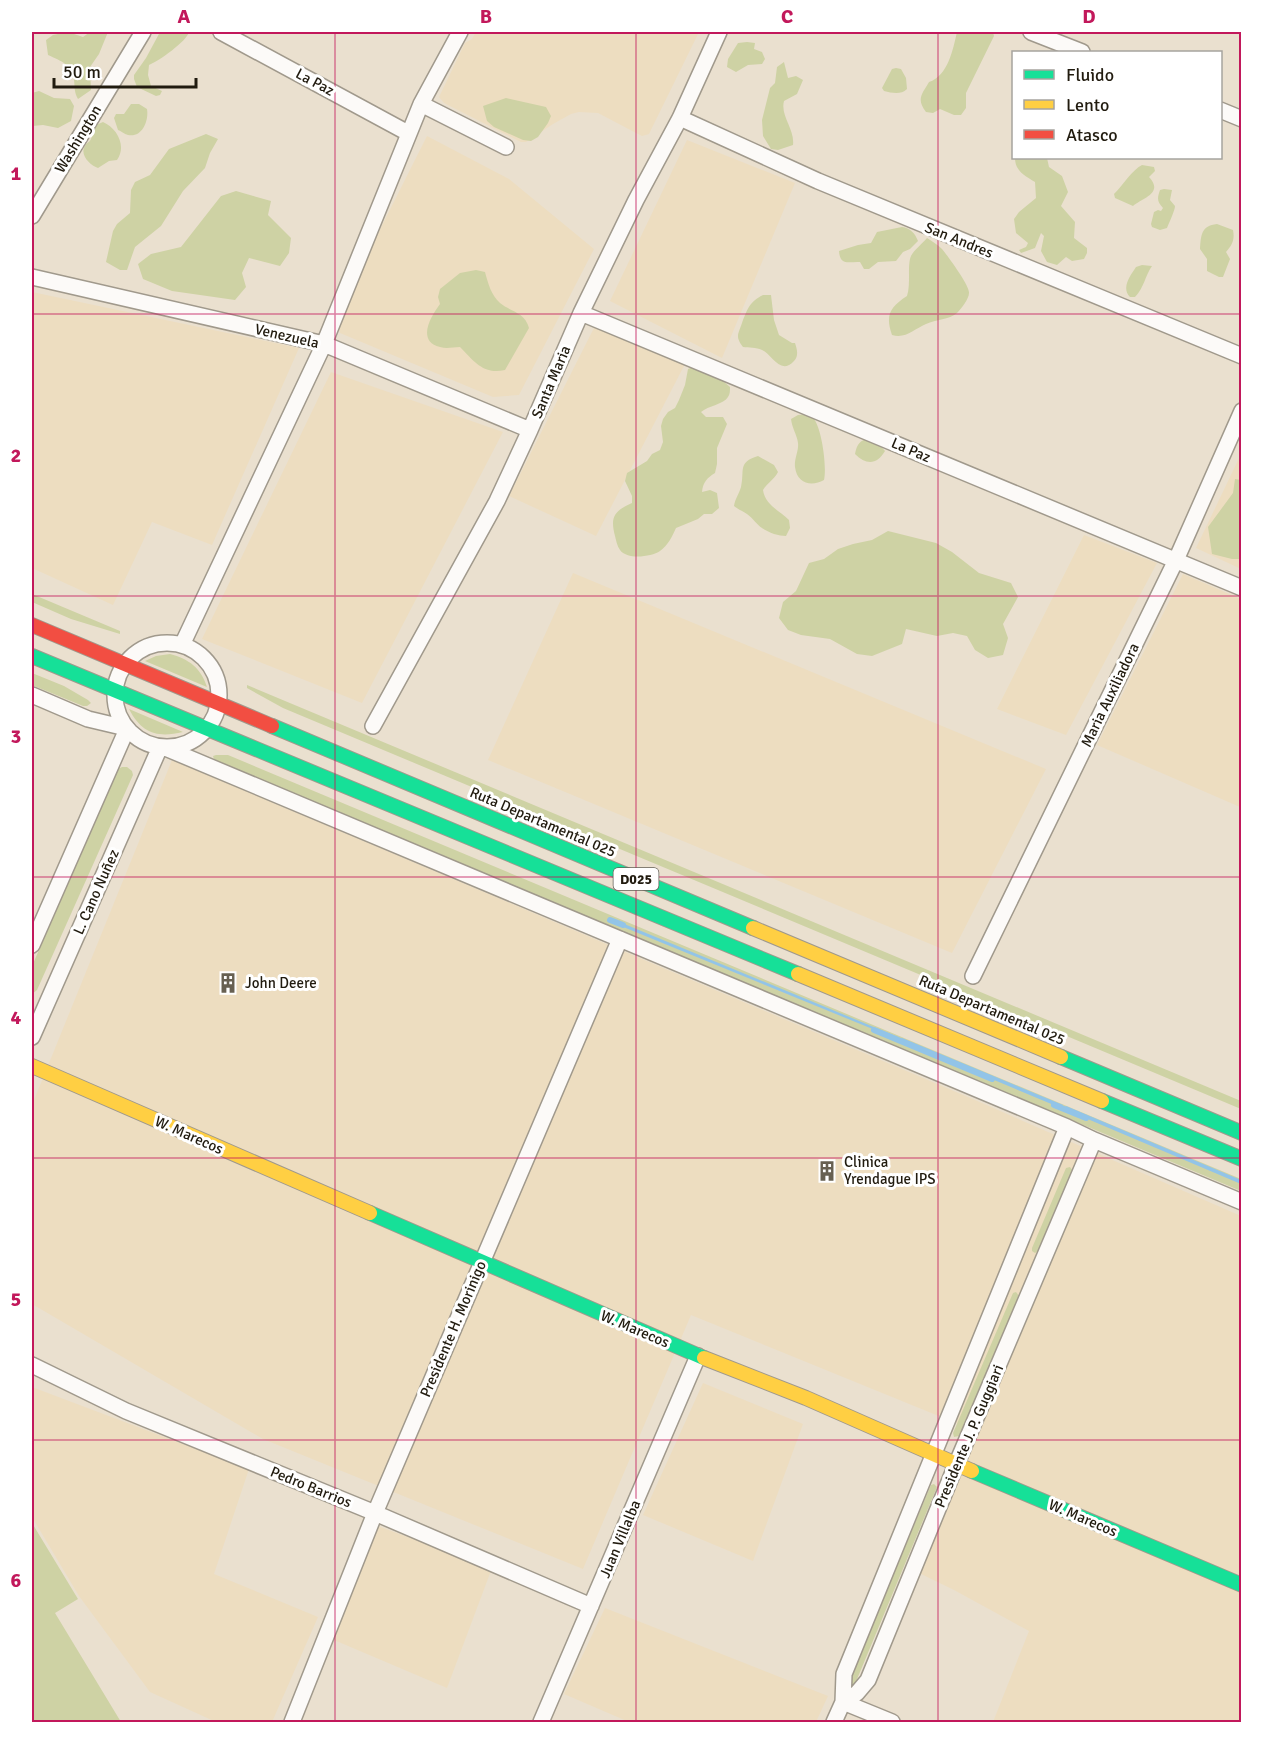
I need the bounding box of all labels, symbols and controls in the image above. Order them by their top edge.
text: A [178,4,191,29]
text: B [480,4,492,29]
text: C [781,4,793,29]
text: D [1082,4,1096,29]
scale bar [54,51,196,89]
legend [1012,51,1222,159]
text: 50 m [63,61,101,83]
street label: La Paz [293,64,338,100]
text: Fluido [1066,64,1114,86]
text: Lento [1066,94,1109,116]
street label: Washington [51,102,105,176]
text: Atasco [1066,124,1118,146]
text: 1 [11,161,22,186]
street label: San Andres [922,218,996,262]
street label: Venezuela [253,320,321,352]
street label: Santa Maria [528,343,574,421]
street label: La Paz [889,434,934,466]
text: 2 [11,443,21,468]
street label: Maria Auxiliadora [1077,640,1143,750]
text: 3 [11,724,21,749]
street label: Ruta Departamental 025 [467,783,619,861]
street label: L. Cano Nuñez [69,846,123,937]
road number: D025 [614,868,658,890]
building icon: John Deere [216,971,240,995]
street label: Ruta Departamental 025 [916,971,1068,1049]
place label: John Deere [245,974,317,992]
text: 4 [11,1005,22,1030]
street label: W. Marecos [152,1112,226,1158]
place label: Clinica Yrendague IPS [844,1153,936,1188]
building icon: Clinica Yrendague IPS [815,1159,839,1183]
street label: Presidente H. Morinigo [416,1258,490,1400]
text: 5 [11,1287,21,1312]
street label: W. Marecos [598,1306,672,1352]
street label: Presidente J. P. Guggiari [931,1362,1007,1510]
street label: Pedro Barrios [268,1462,355,1512]
street label: W. Marecos [1046,1495,1120,1541]
street label: Juan Villalba [596,1497,644,1581]
text: 6 [11,1568,22,1593]

